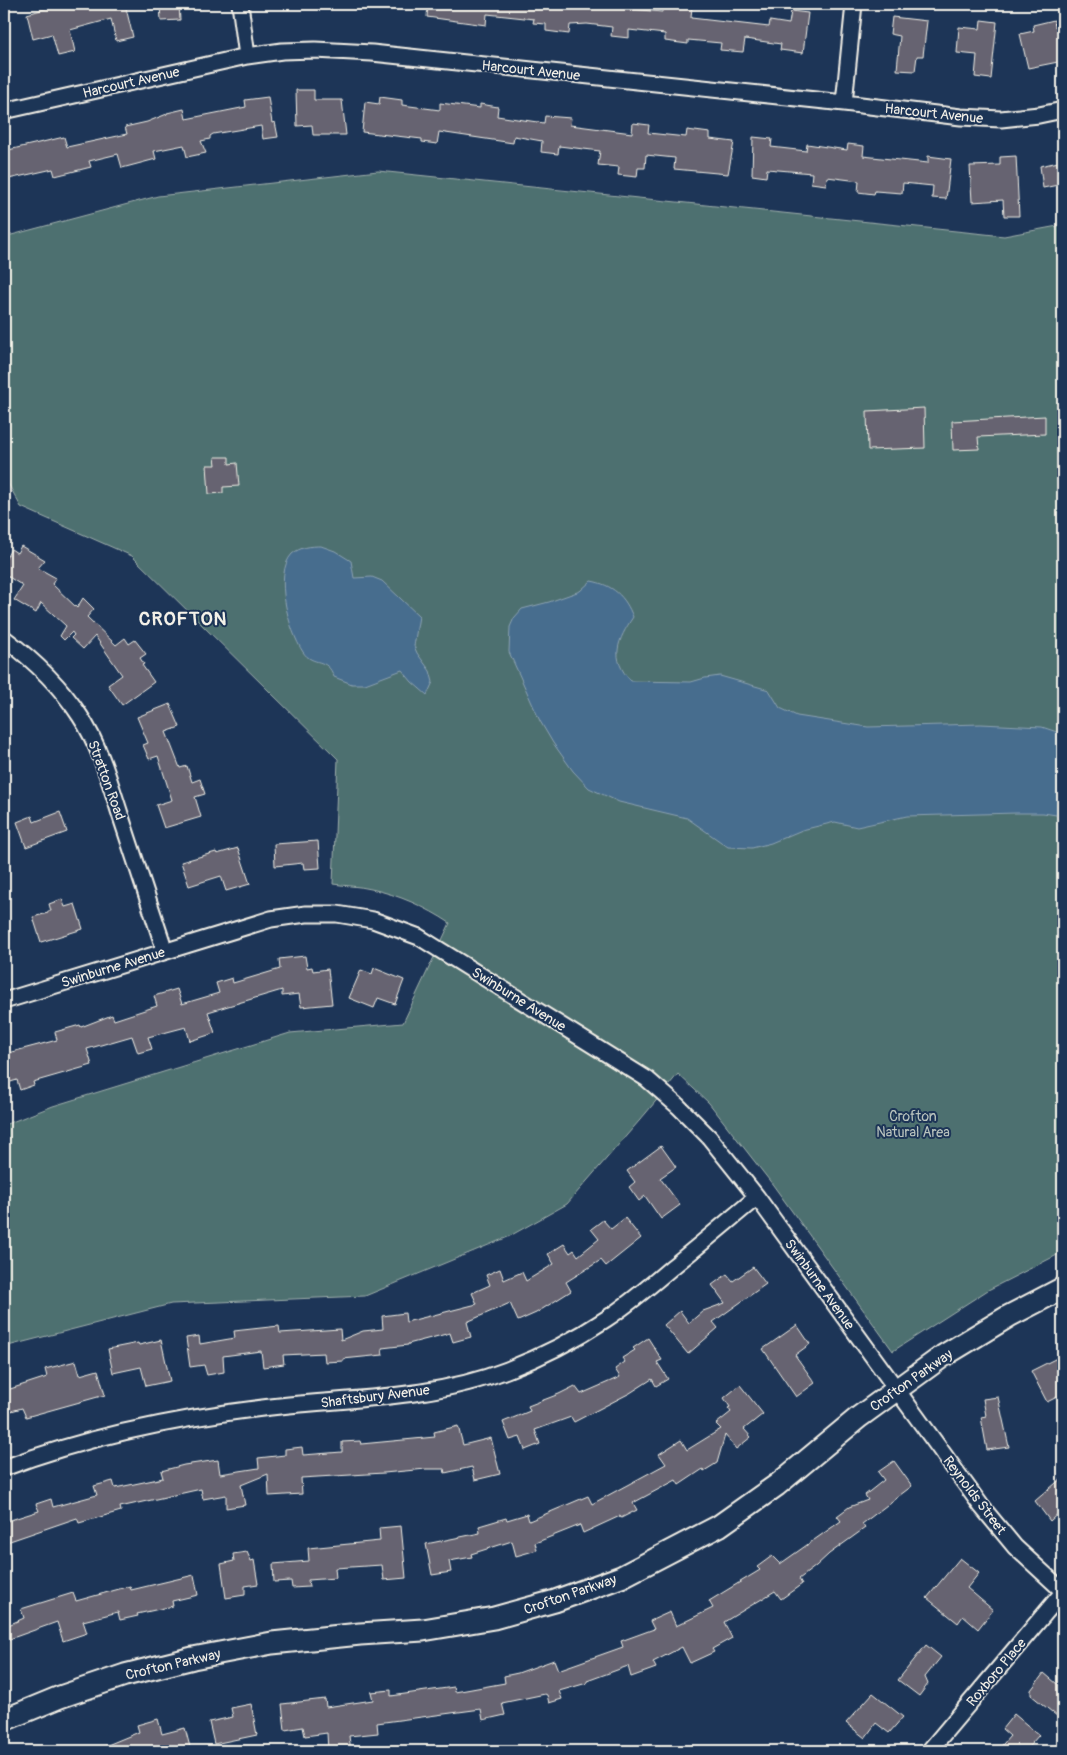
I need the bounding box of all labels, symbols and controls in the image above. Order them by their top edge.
street label: Harcourt Avenue [481,57,581,84]
street label: Harcourt Avenue [81,63,181,102]
street label: Harcourt Avenue [884,100,984,127]
district label: CROFTON [139,607,227,631]
street label: Stratton Road [84,738,129,822]
street label: Swinburne Avenue [59,944,167,991]
street label: Swinburne Avenue [469,964,569,1035]
park label: Crofton Natural Area [876,1108,950,1141]
street label: Swinburne Avenue [781,1236,858,1333]
street label: Crofton Parkway [867,1346,956,1415]
street label: Shaftsbury Avenue [320,1381,431,1412]
street label: Reynolds Street [939,1453,1010,1538]
street label: Crofton Parkway [522,1571,619,1618]
street label: Roxboro Place [963,1635,1030,1710]
street label: Crofton Parkway [124,1645,222,1684]

